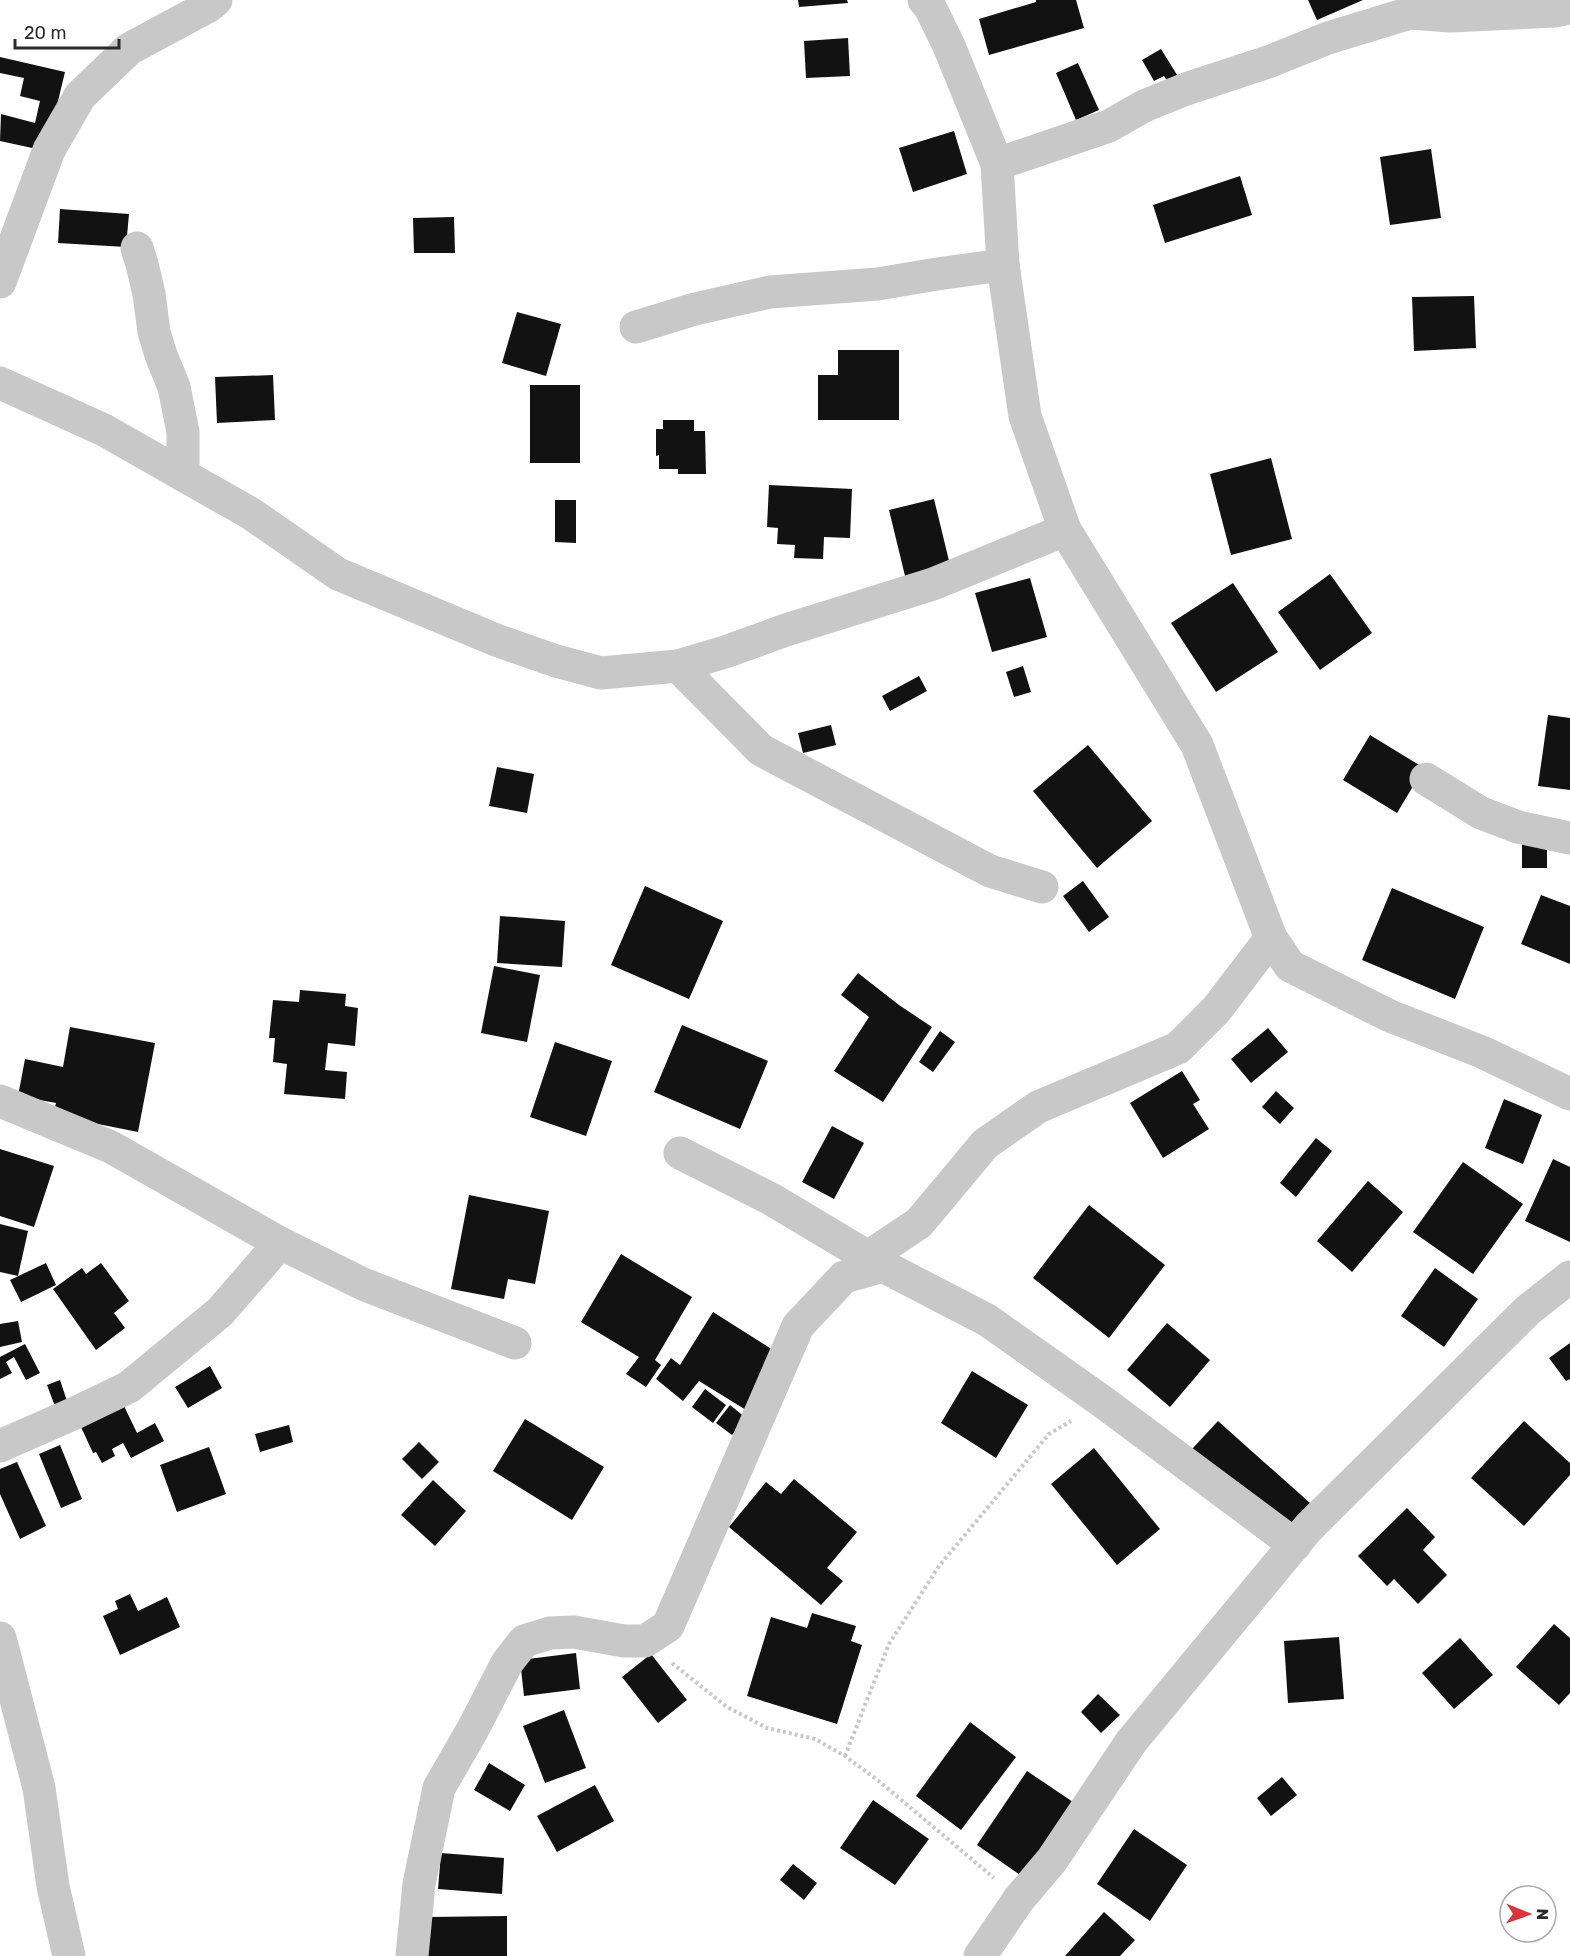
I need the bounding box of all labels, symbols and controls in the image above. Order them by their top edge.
scale bar [15,12,118,50]
text: 20 m [24,22,66,44]
north arrow [1498,1884,1558,1944]
text: N [1533,1908,1552,1920]

